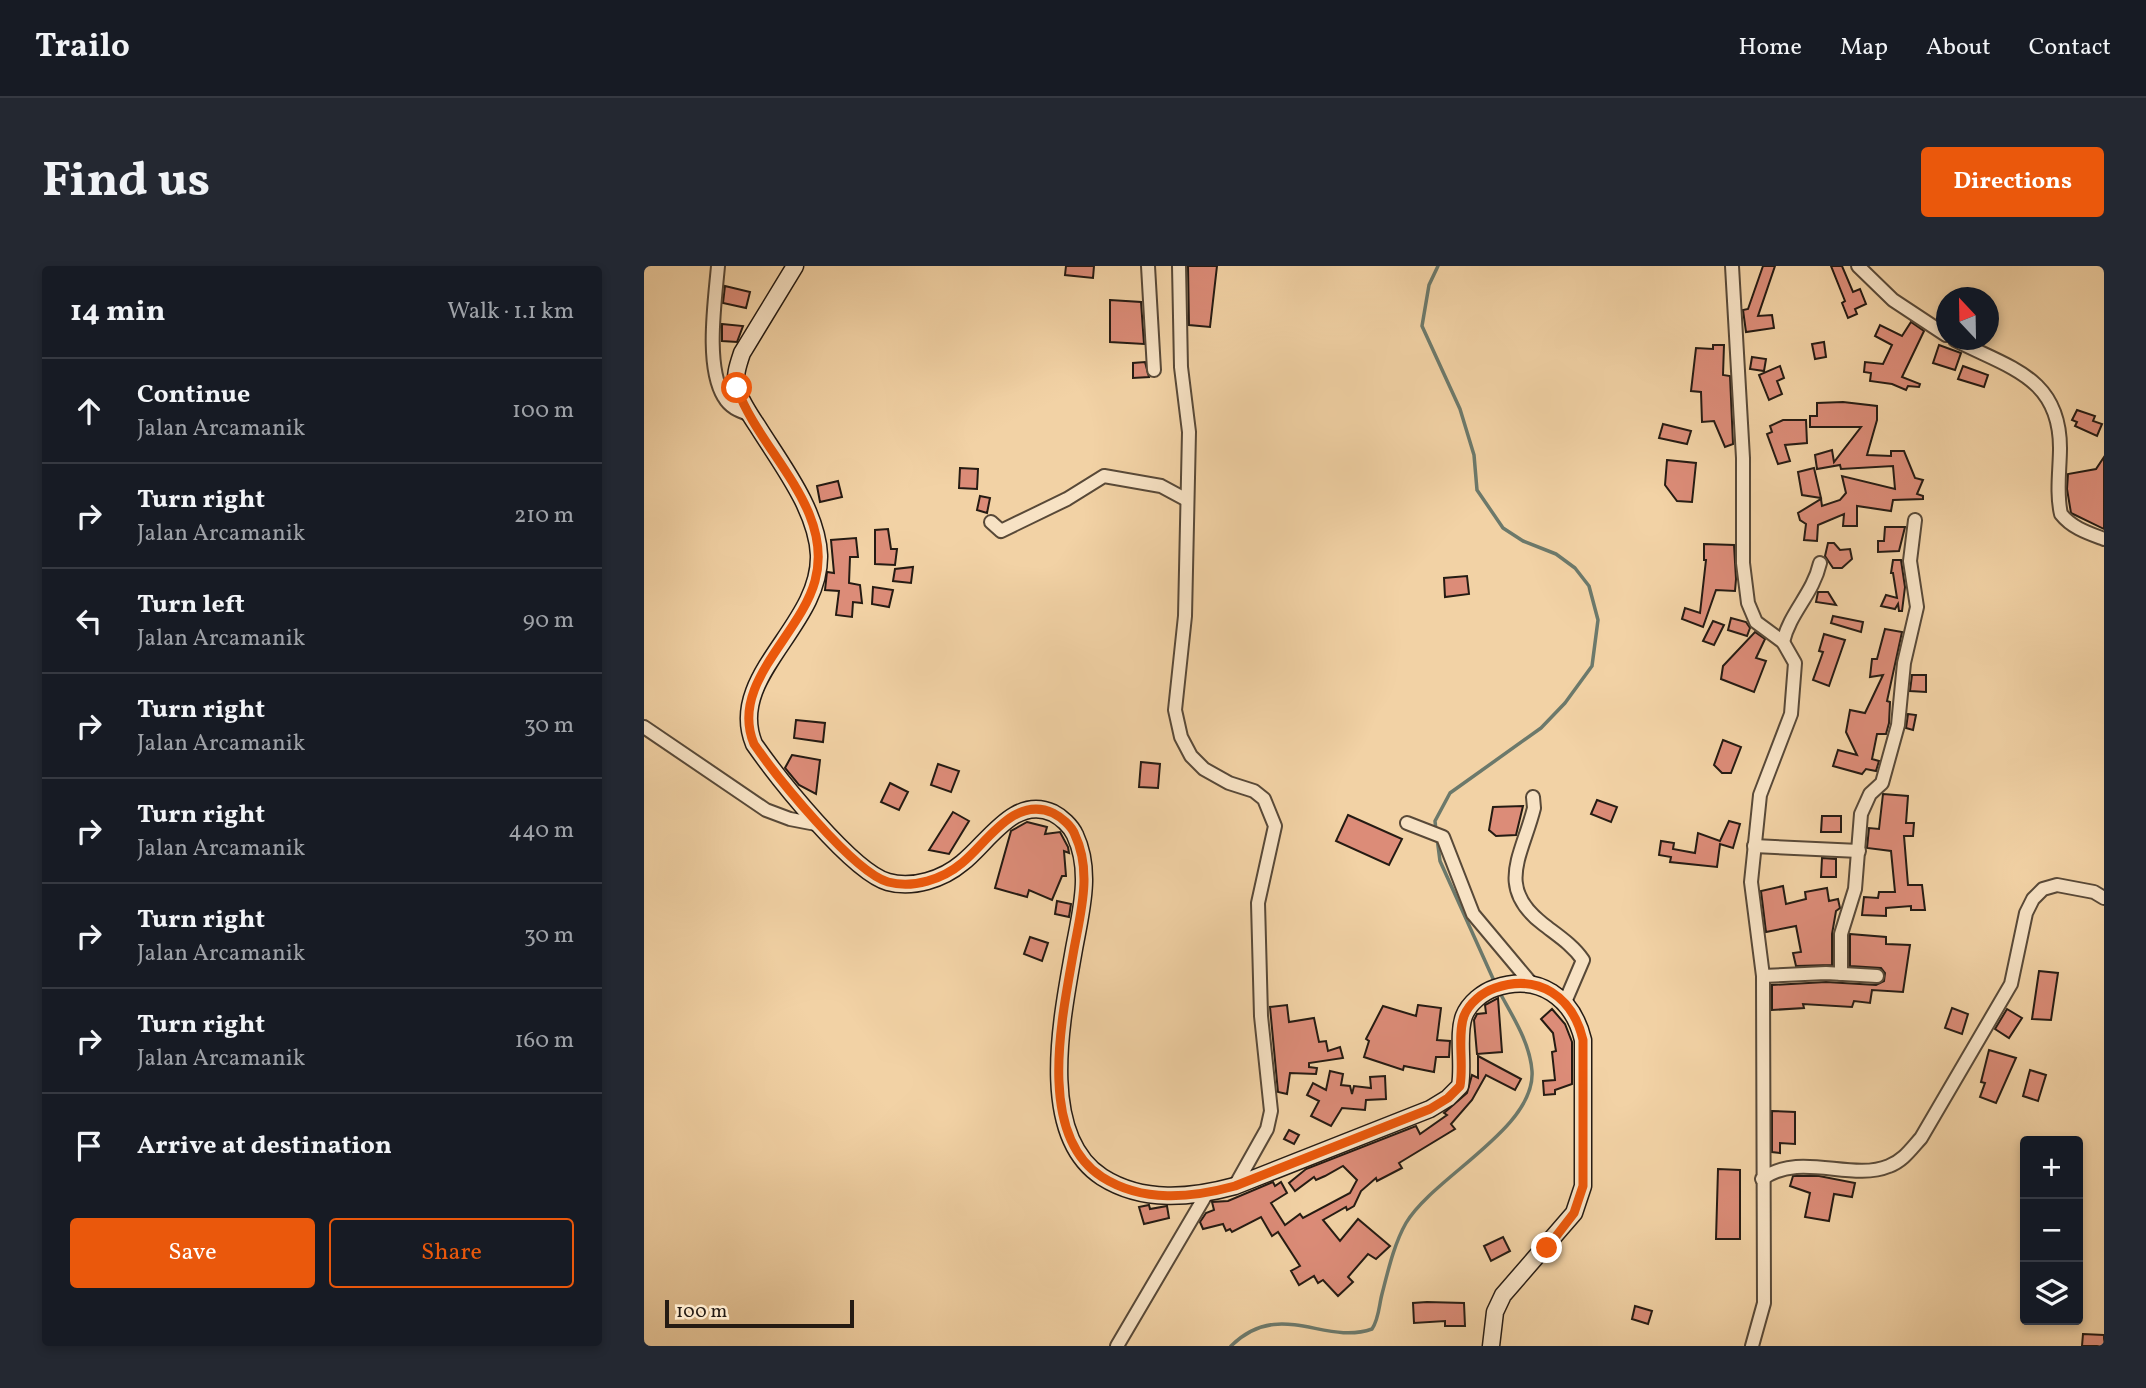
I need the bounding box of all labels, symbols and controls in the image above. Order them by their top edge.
text: Trailo [35,25,130,71]
text: Home [1738,31,1802,65]
text: Map [1840,31,1888,65]
text: About [1926,31,1991,65]
text: Contact [2029,31,2111,65]
button: Directions [1921,147,2104,217]
text: Find us [42,148,210,217]
north arrow [1936,287,1999,350]
text: 14 min [70,291,166,333]
text: Walk · 1.1 km [447,296,574,328]
route start [721,372,752,403]
text: Continue [137,377,250,413]
icon: ahead [70,392,108,430]
text: 100 m [512,395,574,427]
text: Jalan Arcamanik [137,413,305,445]
text: Turn right [137,482,265,518]
icon: right [70,497,108,535]
text: 210 m [514,500,574,532]
text: Jalan Arcamanik [137,518,305,550]
text: Turn left [137,587,245,623]
icon: left [70,602,108,640]
text: 90 m [523,605,574,637]
text: Jalan Arcamanik [137,623,305,655]
text: Turn right [137,692,265,728]
icon: right [70,707,108,745]
text: 30 m [524,710,574,742]
text: Jalan Arcamanik [137,728,305,760]
text: Turn right [137,797,265,833]
icon: right [70,812,108,850]
text: 440 m [508,815,574,847]
text: Jalan Arcamanik [137,833,305,865]
text: Turn right [137,902,265,938]
icon: right [70,917,108,955]
text: 30 m [524,920,574,952]
text: Jalan Arcamanik [137,938,305,970]
text: Turn right [137,1007,265,1043]
icon: right [70,1022,108,1060]
text: 160 m [515,1025,574,1057]
text: Jalan Arcamanik [137,1043,305,1075]
icon: arrive [70,1127,108,1165]
text: Arrive at destination [137,1128,392,1164]
map controls [2020,1136,2083,1325]
button: + [2020,1136,2083,1199]
button: − [2020,1199,2083,1262]
button: Save [70,1218,315,1288]
button: Share [329,1218,574,1288]
route end [1531,1232,1562,1263]
button: layers [2020,1262,2083,1325]
scale bar [665,1297,854,1329]
text: 100 m [676,1299,727,1325]

